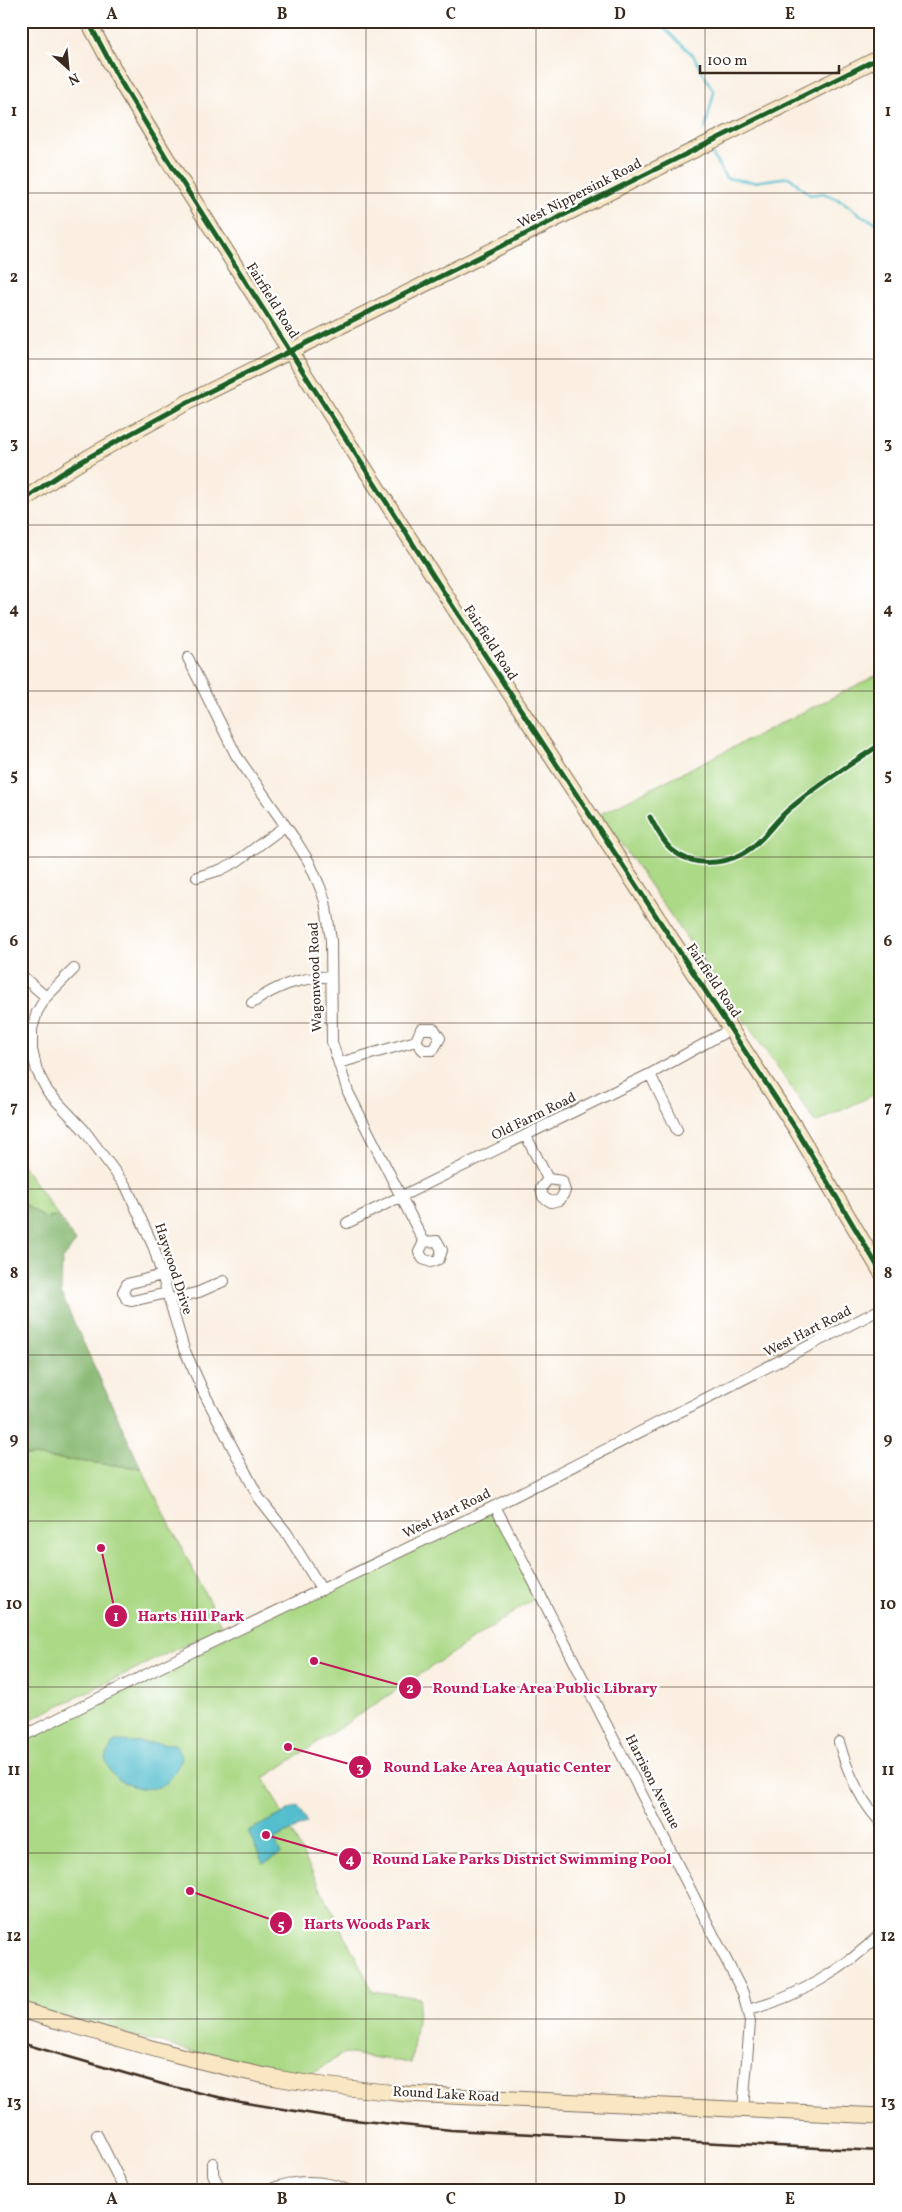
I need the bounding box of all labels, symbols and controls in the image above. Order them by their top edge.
text: A [106,4,118,26]
text: B [277,4,288,26]
text: C [446,4,456,26]
text: D [614,4,626,26]
text: E [785,4,795,26]
north arrow [42,42,92,92]
scale bar [700,42,838,74]
text: 100 m [707,51,747,72]
text: N [64,67,82,89]
text: 1 [11,101,17,123]
text: 1 [885,101,891,123]
street label: West Nippersink Road [515,154,645,234]
street label: Fairfield Road [241,259,303,343]
text: 2 [10,267,18,289]
text: 2 [884,267,892,289]
text: 3 [10,433,18,455]
text: 3 [884,433,892,455]
text: 4 [9,599,19,621]
text: 4 [883,599,893,621]
street label: Fairfield Road [459,602,521,684]
text: 5 [10,765,18,787]
text: 5 [884,765,892,787]
street label: Wagonwood Road [305,921,327,1032]
text: 6 [10,931,19,953]
text: 6 [884,931,893,953]
street label: Fairfield Road [681,940,745,1022]
street label: Old Farm Road [489,1088,580,1146]
text: 7 [10,1097,18,1119]
text: 7 [884,1097,892,1119]
street label: Haywood Drive [149,1221,197,1318]
text: 8 [10,1263,18,1285]
text: 8 [884,1263,892,1285]
street label: West Hart Road [761,1302,855,1362]
text: 9 [10,1429,19,1451]
text: 9 [884,1429,893,1451]
street label: West Hart Road [400,1484,494,1544]
text: 10 [6,1594,22,1616]
text: 10 [880,1594,896,1616]
callout: Harts Hill Park [103,1601,255,1631]
text: 1 [113,1607,119,1628]
text: Harts Hill Park [138,1607,244,1628]
callout: Round Lake Area Public Library [398,1673,668,1703]
text: 2 [406,1679,414,1700]
text: Round Lake Area Public Library [433,1679,658,1700]
street label: Harrison Avenue [620,1731,684,1833]
callout: Round Lake Area Aquatic Center [348,1752,620,1782]
text: 3 [356,1758,364,1779]
text: Round Lake Area Aquatic Center [383,1758,611,1779]
text: 11 [8,1760,20,1782]
text: 11 [882,1760,894,1782]
callout: Round Lake Parks District Swimming Pool [337,1844,682,1874]
text: 4 [345,1850,355,1871]
text: Round Lake Parks District Swimming Pool [372,1850,672,1871]
callout: Harts Woods Park [269,1908,440,1938]
text: 5 [277,1915,285,1936]
text: Harts Woods Park [304,1915,430,1936]
text: 12 [7,1926,21,1948]
text: 12 [881,1926,895,1948]
street label: Round Lake Road [392,2083,500,2107]
text: 13 [7,2092,21,2114]
text: 13 [881,2092,895,2114]
text: A [106,2189,118,2211]
text: B [277,2189,288,2211]
text: C [446,2189,456,2211]
text: D [614,2189,626,2211]
text: E [785,2189,795,2211]

